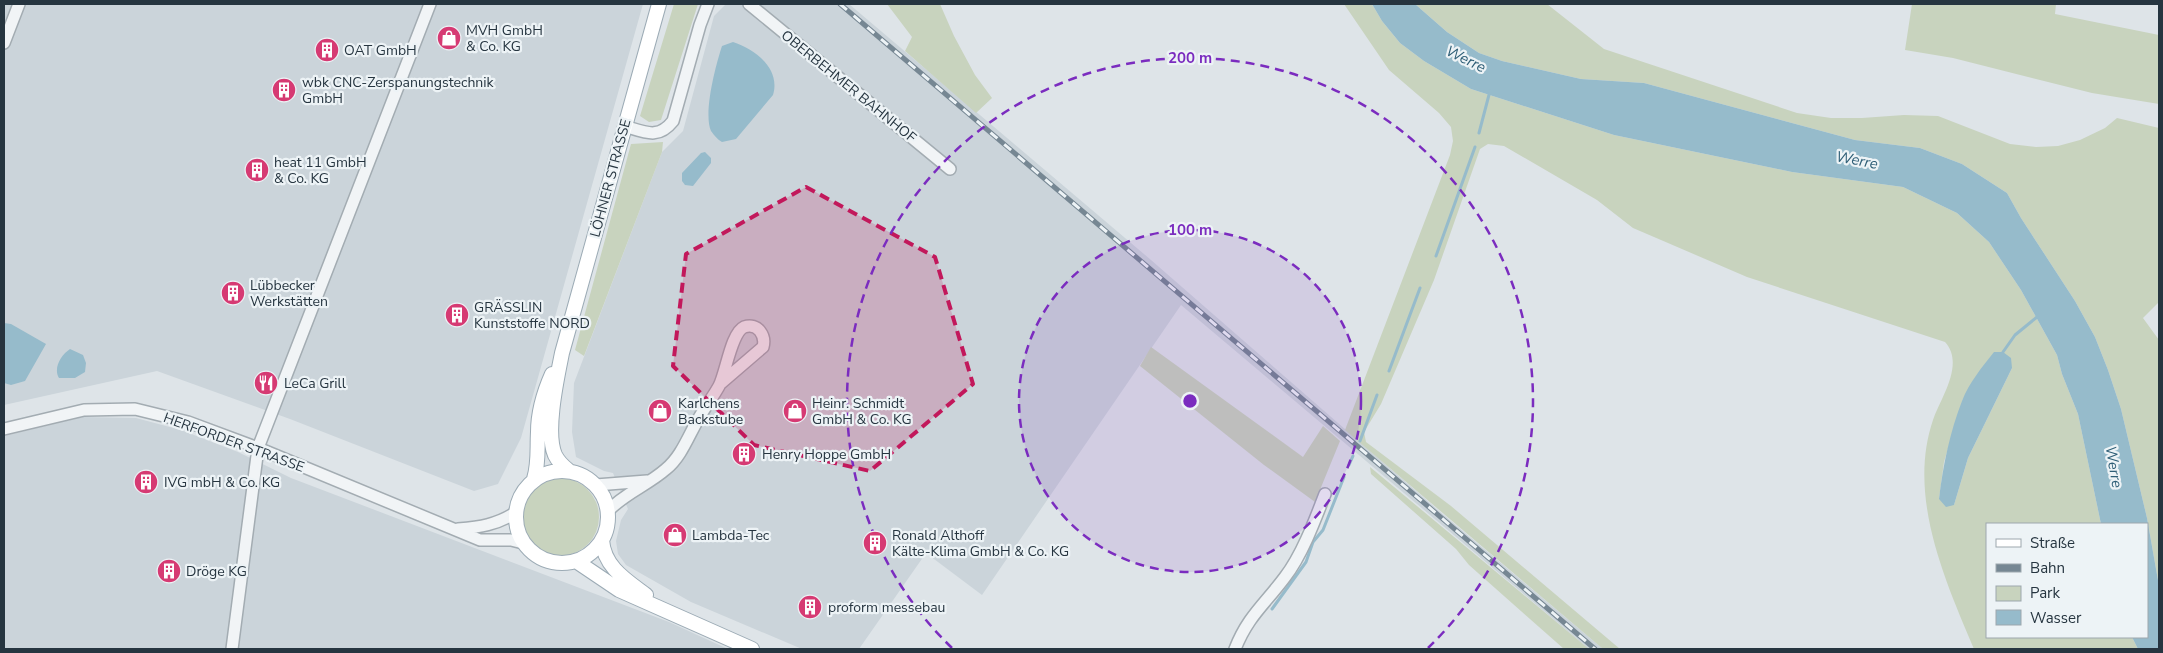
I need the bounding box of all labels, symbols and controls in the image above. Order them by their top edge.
place label: MVH GmbH & Co. KG [466,21,543,56]
shop icon: MVH GmbH & Co. KG [436,25,462,51]
street label: OBERBEHMER BAHNHOF [777,26,920,147]
building icon: OAT GmbH [314,37,340,63]
place label: OAT GmbH [344,41,417,60]
water label: Werre [1443,41,1489,77]
text: 200 m [1168,48,1212,68]
place label: wbk CNC-Zerspanungstechnik GmbH [302,73,495,108]
building icon: wbk CNC-Zerspanungstechnik GmbH [271,77,297,103]
street label: LÖHNER STRASSE [586,117,635,239]
water label: Werre [1834,146,1880,174]
place label: heat 11 GmbH & Co. KG [274,153,367,188]
building icon: heat 11 GmbH & Co. KG [244,157,270,183]
text: 100 m [1168,220,1212,240]
place label: Lübbecker Werkstätten [250,276,328,311]
building icon: Lübbecker Werkstätten [220,280,246,306]
place label: GRÄSSLIN Kunststoffe NORD [474,298,590,333]
building icon: GRÄSSLIN Kunststoffe NORD [444,302,470,328]
restaurant icon: LeCa Grill [253,370,279,396]
place label: LeCa Grill [284,374,347,393]
centre of rings [1181,392,1199,410]
place label: Karlchens Backstube [678,394,743,429]
place label: Heinr. Schmidt GmbH & Co. KG [812,394,912,429]
shop icon: Karlchens Backstube [647,398,673,424]
shop icon: Heinr. Schmidt GmbH & Co. KG [782,398,808,424]
street label: HERFORDER STRASSE [161,408,307,477]
building icon: Henry Hoppe GmbH [731,441,757,467]
water label: Werre [2100,444,2128,490]
place label: Henry Hoppe GmbH [762,445,891,464]
building icon: IVG mbH & Co. KG [133,469,159,495]
place label: IVG mbH & Co. KG [164,473,280,492]
shop icon: Lambda-Tec [662,522,688,548]
legend [1986,523,2148,638]
place label: Lambda-Tec [692,526,770,545]
place label: Ronald Althoff Kälte-Klima GmbH & Co. KG [892,526,1069,561]
building icon: Ronald Althoff Kälte-Klima GmbH & Co. KG [862,530,888,556]
text: Straße [2030,533,2075,553]
building icon: Dröge KG [156,558,182,584]
text: Bahn [2030,558,2065,578]
place label: Dröge KG [186,562,247,581]
text: Park [2030,583,2060,603]
building icon: proform messebau [797,594,823,620]
place label: proform messebau [828,598,945,617]
text: Wasser [2030,608,2082,628]

